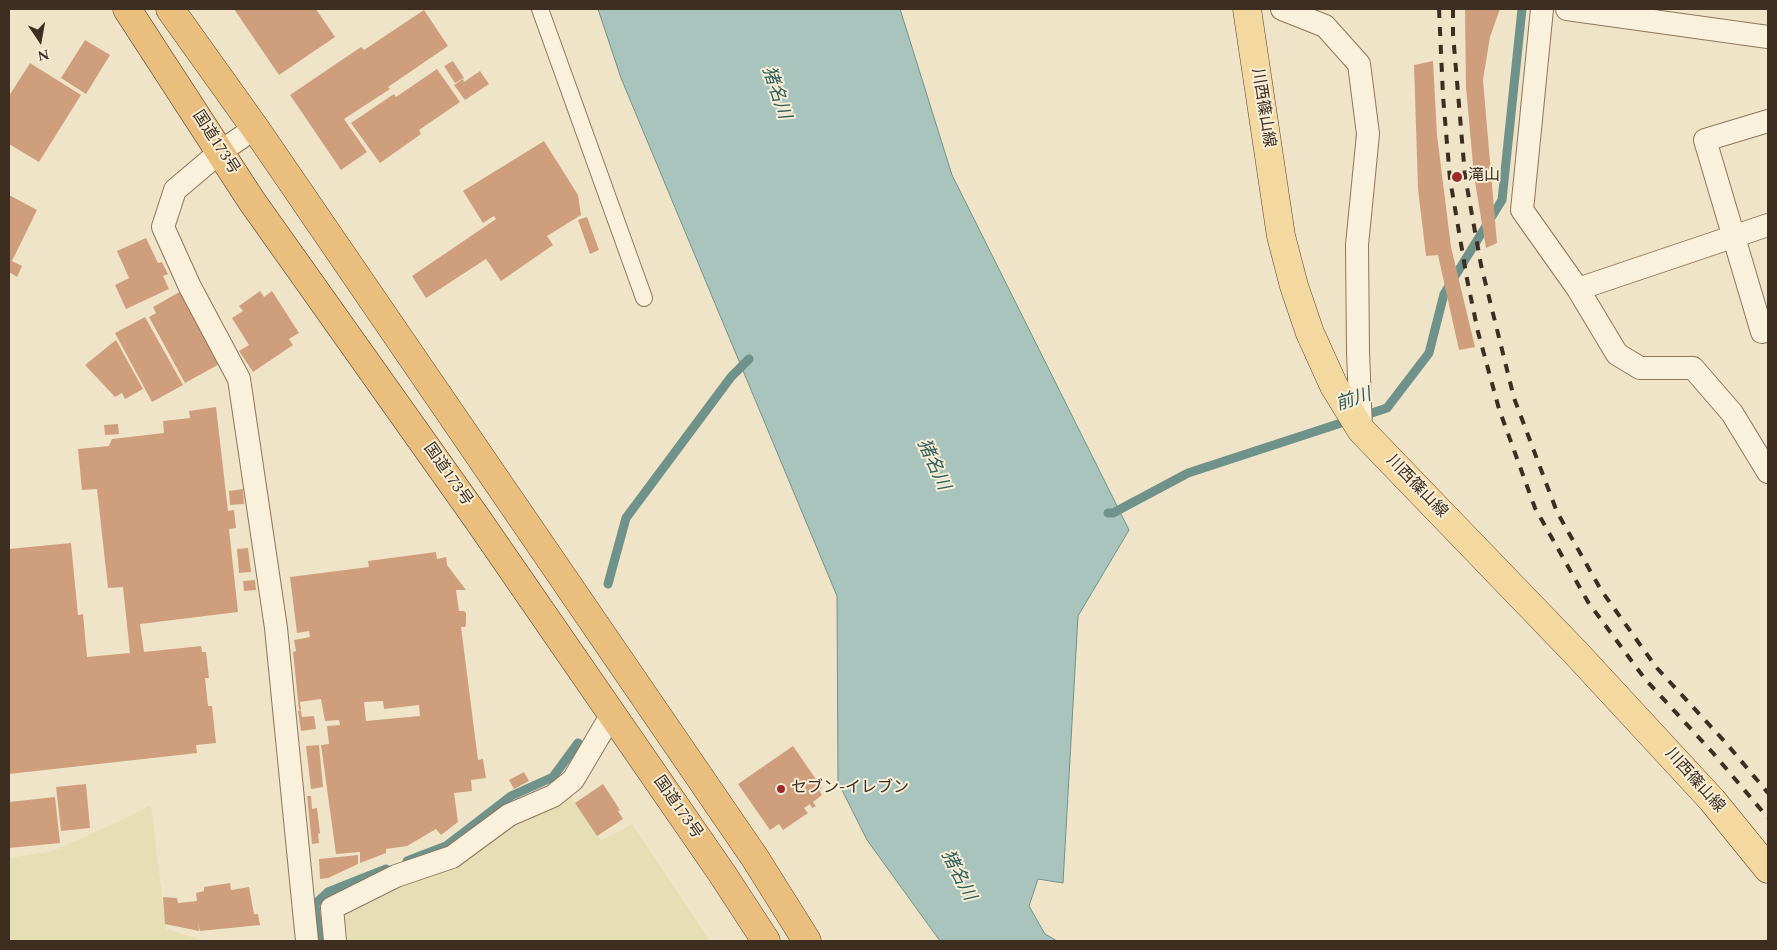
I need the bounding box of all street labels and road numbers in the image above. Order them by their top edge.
street label: 川西篠山線 [1246,67,1278,149]
street label: 国道173号 [187,108,243,178]
street label: 国道173号 [418,440,476,510]
street label: 川西篠山線 [1381,452,1451,522]
street label: 川西篠山線 [1660,745,1728,817]
street label: 国道173号 [648,773,706,843]

